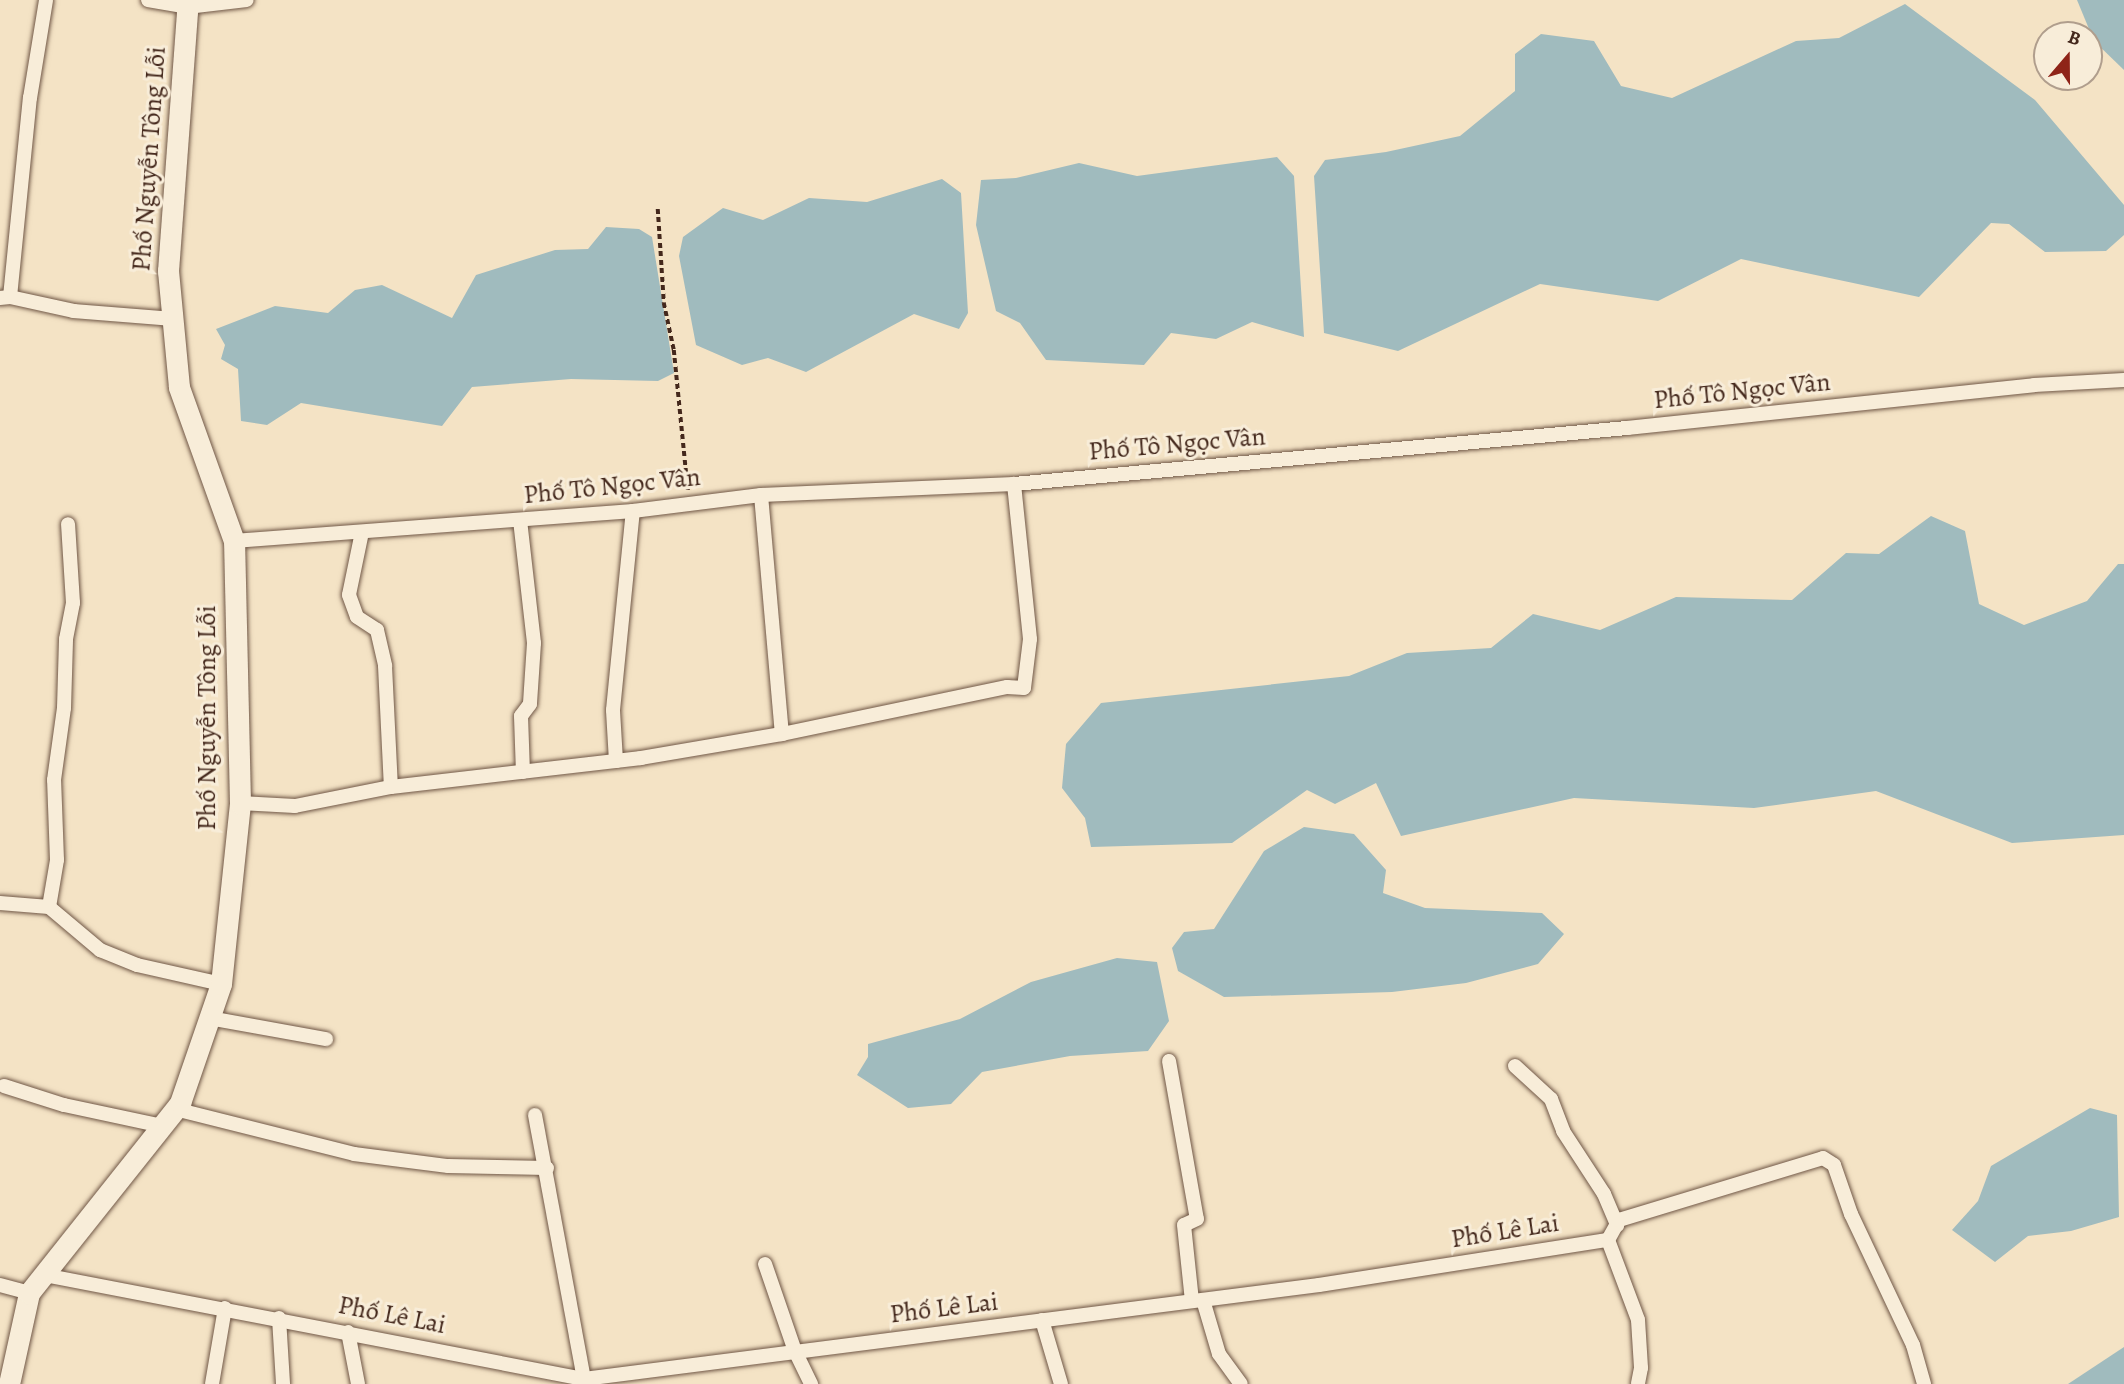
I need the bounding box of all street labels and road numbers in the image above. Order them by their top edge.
street label: Phố Nguyễn Tông Lỗi [126,46,172,272]
street label: Phố Tô Ngọc Vân [1652,366,1832,416]
street label: Phố Tô Ngọc Vân [1087,421,1267,467]
street label: Phố Tô Ngọc Vân [522,461,702,511]
street label: Phố Nguyễn Tông Lỗi [191,605,223,831]
street label: Phố Lê Lai [1449,1207,1561,1255]
street label: Phố Lê Lai [888,1286,1000,1330]
street label: Phố Lê Lai [336,1289,448,1341]

